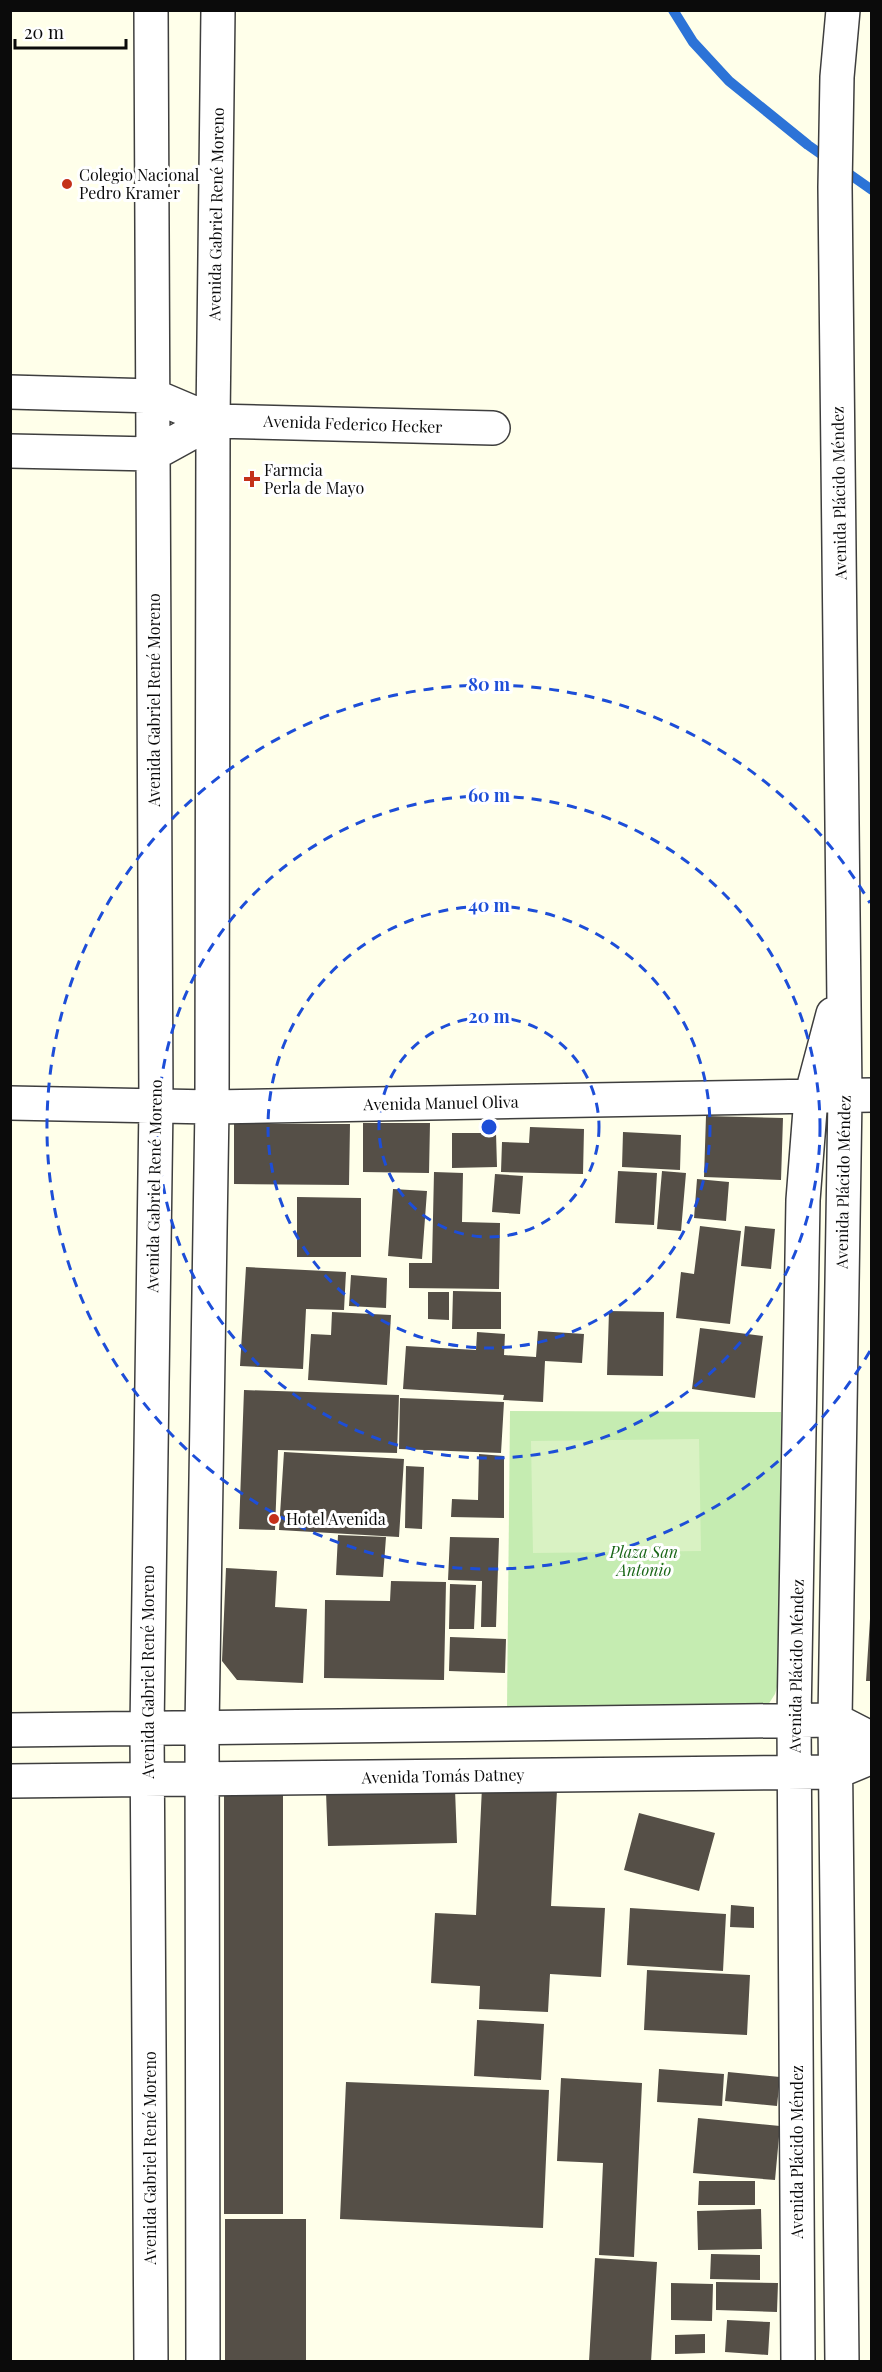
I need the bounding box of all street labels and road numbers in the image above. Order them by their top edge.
street label: Avenida Gabriel René Moreno [203,107,228,322]
street label: Avenida Plácido Méndez [826,406,851,581]
street label: Avenida Federico Hecker [262,410,443,437]
street label: Avenida Gabriel René Moreno [143,593,164,808]
street label: Avenida Gabriel René Moreno [141,1079,166,1294]
street label: Avenida Manuel Oliva [362,1091,519,1114]
street label: Avenida Plácido Méndez [830,1095,855,1270]
street label: Avenida Gabriel René Moreno [137,1565,158,1780]
street label: Avenida Plácido Méndez [783,1579,808,1754]
street label: Avenida Tomás Datney [360,1764,525,1787]
street label: Avenida Gabriel René Moreno [139,2051,160,2266]
street label: Avenida Plácido Méndez [786,2065,807,2240]

